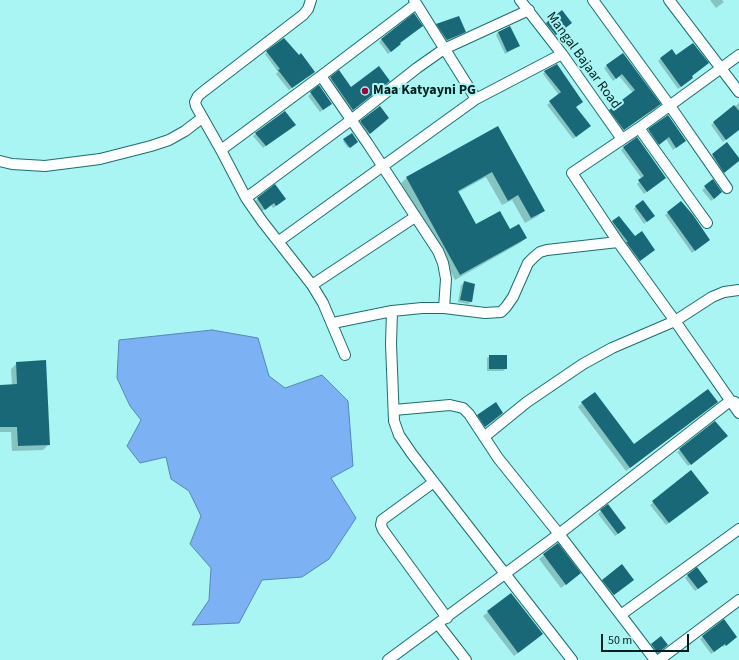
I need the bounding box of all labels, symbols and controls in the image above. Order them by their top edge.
street label: Mangal Bajaar Road [542,9,624,113]
place label: Maa Katyayni PG [373,83,476,99]
marker: Maa Katyayni PG [360,86,370,96]
scale bar [603,626,691,652]
text: 50 m [608,632,632,649]

